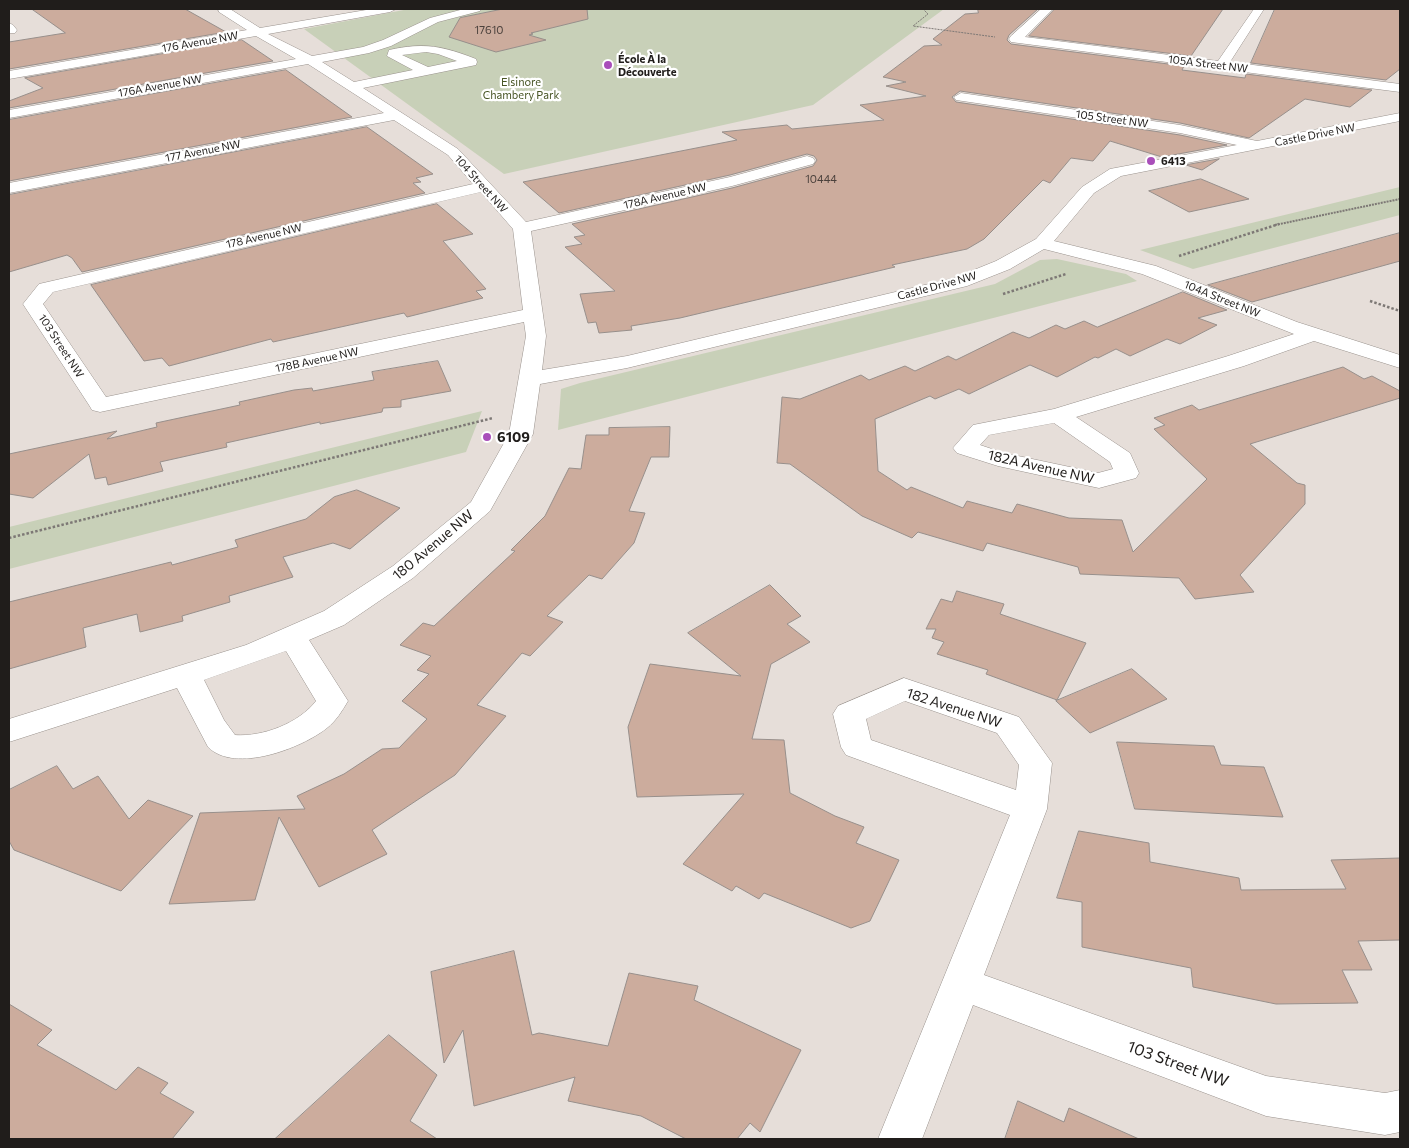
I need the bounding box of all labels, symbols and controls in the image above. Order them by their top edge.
house number: 17610 [474,23,504,37]
street label: 176 Avenue NW [161,29,239,55]
place label: École À la Découverte [618,52,677,78]
street label: 105A Street NW [1167,53,1249,75]
marker: École À la Découverte [602,59,614,71]
street label: 176A Avenue NW [117,72,203,100]
park label: Elsinore Chambery Park [483,75,559,101]
street label: 105 Street NW [1075,107,1149,131]
street label: Castle Drive NW [1274,121,1356,149]
street label: 177 Avenue NW [164,137,242,165]
street label: 104 Street NW [452,152,510,216]
place label: 6413 [1161,154,1186,168]
marker: 6413 [1145,155,1157,167]
house number: 10444 [805,172,837,186]
street label: 178A Avenue NW [622,180,708,212]
street label: 178 Avenue NW [225,221,303,251]
street label: Castle Drive NW [896,269,978,303]
street label: 104A Street NW [1182,278,1262,320]
street label: 103 Street NW [36,312,86,380]
street label: 178B Avenue NW [274,345,360,375]
place label: 6109 [497,429,530,445]
marker: 6109 [481,431,493,443]
street label: 182A Avenue NW [986,447,1096,487]
street label: 180 Avenue NW [389,506,477,584]
street label: 182 Avenue NW [904,685,1004,731]
street label: 103 Street NW [1125,1037,1231,1091]

